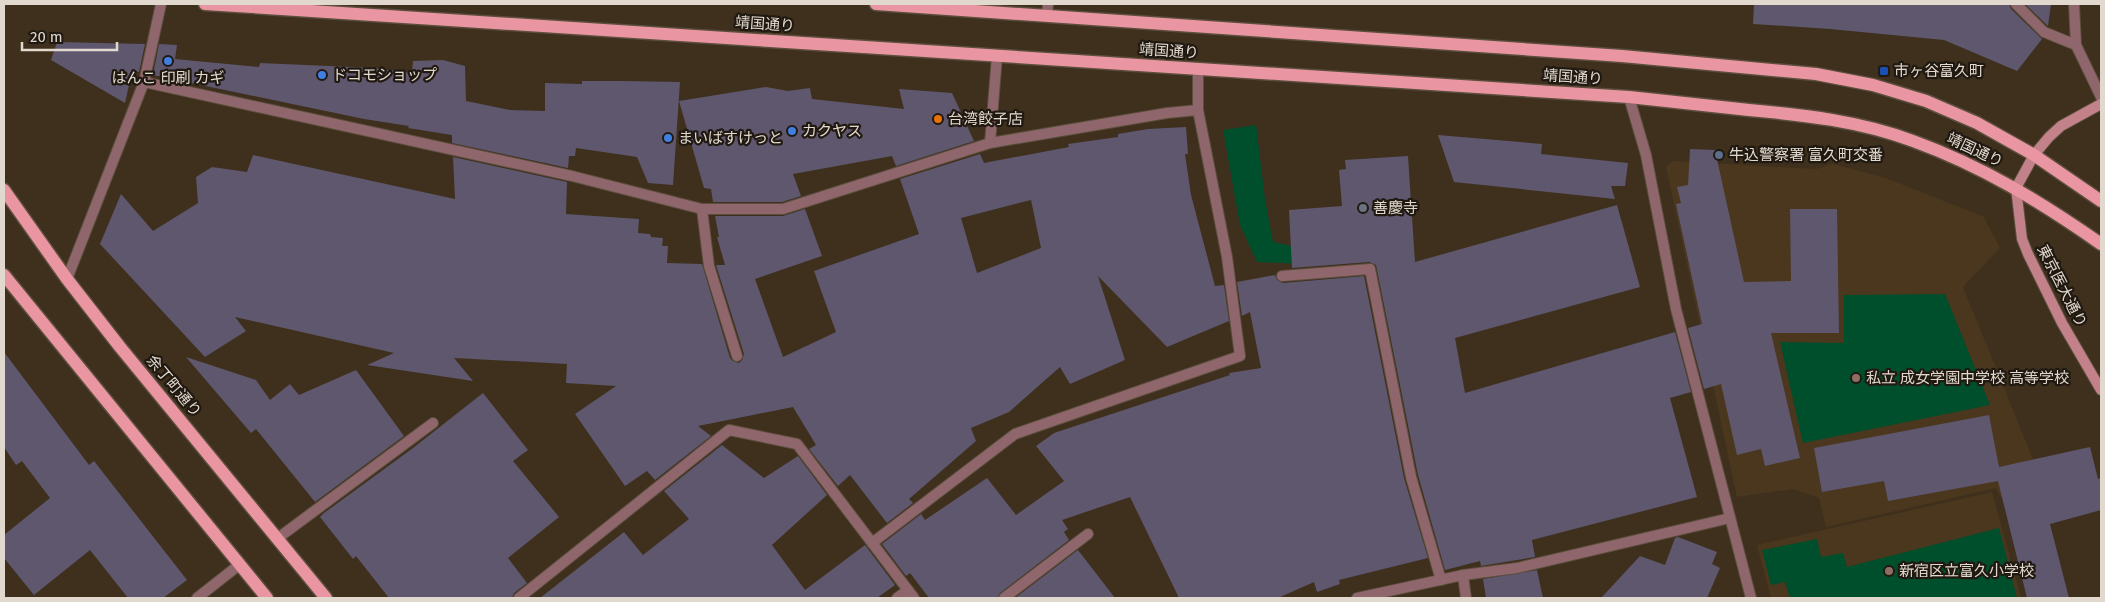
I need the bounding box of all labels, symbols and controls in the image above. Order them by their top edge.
street label: 靖国通り [734,13,796,35]
scale bar [22,20,118,52]
text: 20 m [30,28,63,46]
street label: 靖国通り [1138,40,1200,62]
marker: はんこ 印刷 カギ [162,55,174,67]
place label: 市ヶ谷富久町 [1894,62,1984,80]
marker: 市ヶ谷富久町 [1878,65,1890,77]
place label: ドコモショップ [332,66,437,84]
street label: 靖国通り [1542,66,1604,88]
place label: はんこ 印刷 カギ [112,69,224,87]
marker: ドコモショップ [316,69,328,81]
place label: 台湾餃子店 [948,110,1023,128]
marker: 台湾餃子店 [932,113,944,125]
place label: カクヤス [802,122,862,140]
marker: カクヤス [786,125,798,137]
place label: まいばすけっと [678,129,783,147]
street label: 靖国通り [1944,129,2006,171]
marker: まいばすけっと [662,132,674,144]
place label: 牛込警察署 富久町交番 [1729,146,1883,164]
marker: 牛込警察署 富久町交番 [1713,149,1725,161]
place label: 善慶寺 [1373,199,1418,217]
marker: 善慶寺 [1357,202,1369,214]
street label: 東京医大通り [2034,242,2090,330]
street label: 余丁町通り [143,351,205,421]
place label: 私立 成女学園中学校 高等学校 [1866,369,2069,387]
marker: 私立 成女学園中学校 高等学校 [1850,372,1862,384]
place label: 新宿区立富久小学校 [1899,562,2034,580]
marker: 新宿区立富久小学校 [1883,565,1895,577]

